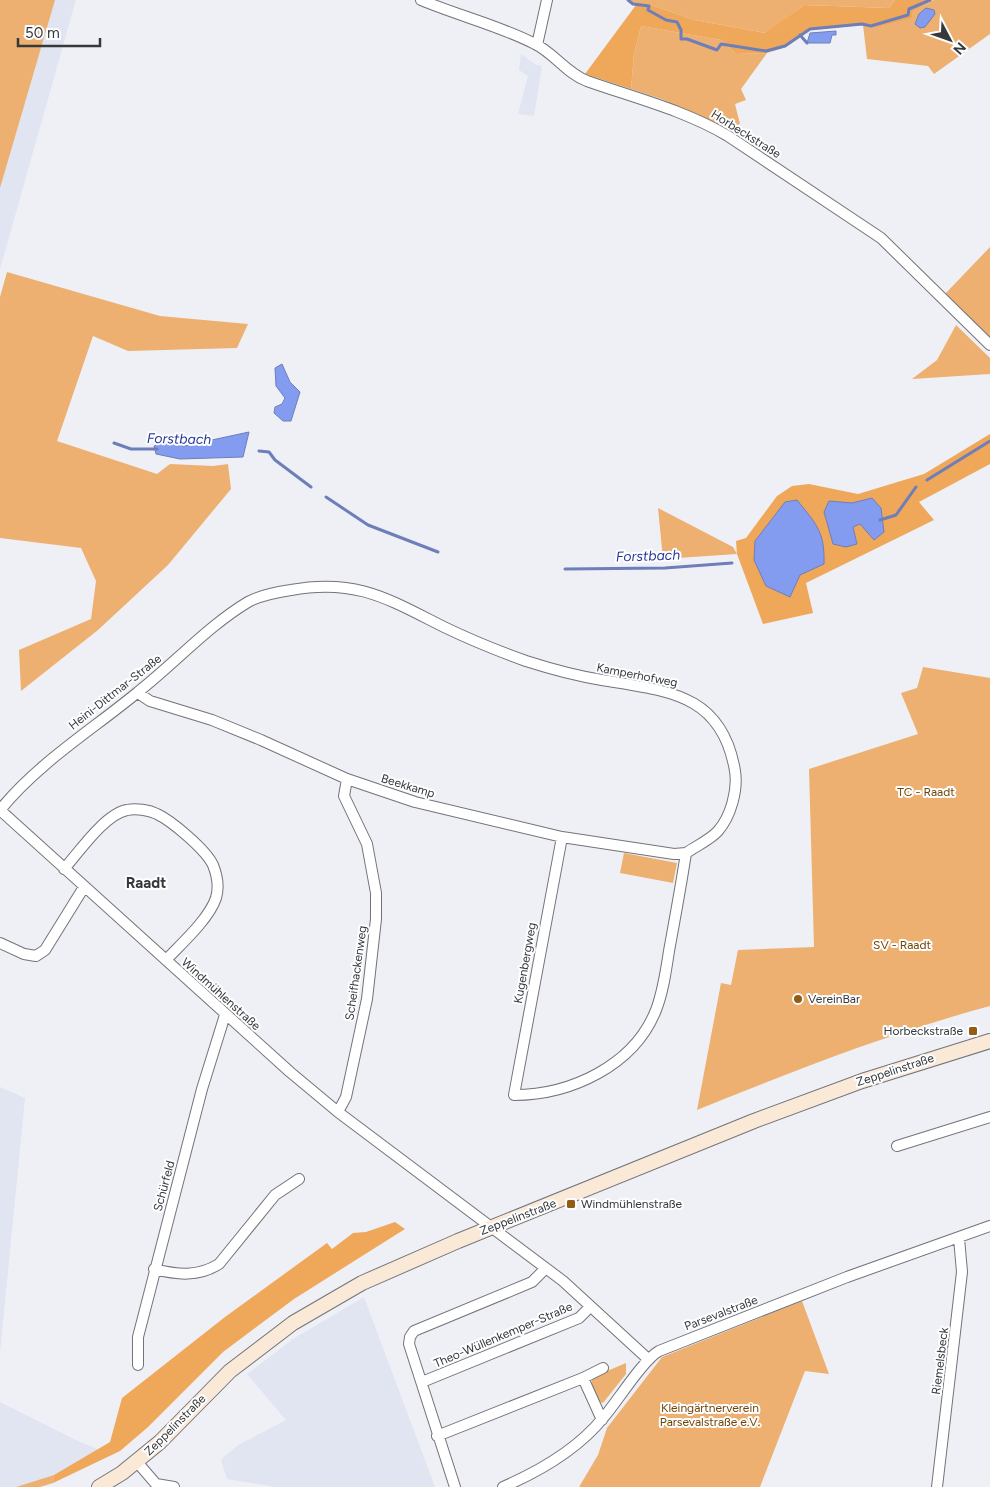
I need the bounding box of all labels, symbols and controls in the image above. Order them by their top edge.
scale bar [18,15,100,47]
north arrow [925,15,975,65]
text: 50 m [25,24,60,42]
text: N [949,39,969,58]
street label: Horbeckstraße [709,107,784,161]
water label: Forstbach [147,430,211,448]
water label: Forstbach [616,546,681,566]
street label: Heini-Dittmar-Straße [66,651,164,733]
street label: Kamperhofweg [595,660,679,690]
street label: Beekkamp [379,771,437,801]
park label: TC - Raadt [897,785,955,799]
district label: Raadt [126,874,166,892]
street label: Kugenbergweg [511,921,539,1005]
street label: Scheifhackenweg [342,925,370,1021]
park label: SV - Raadt [873,938,931,952]
street label: Windmühlenstraße [179,955,264,1033]
place label: VereinBar [808,992,860,1006]
marker: VereinBar [792,993,804,1005]
place label: Horbeckstraße [883,1024,963,1038]
marker: Horbeckstraße [967,1025,979,1037]
street label: Zeppelinstraße [854,1051,936,1089]
street label: Schürfeld [151,1159,177,1213]
street label: Zeppelinstraße [478,1196,559,1238]
place label: Windmühlenstraße [581,1197,683,1211]
marker: Windmühlenstraße [565,1198,577,1210]
street label: Parsevalstraße [682,1292,760,1333]
street label: Theo-Wüllenkemper-Straße [432,1299,575,1371]
street label: Riemelsbeck [929,1326,951,1395]
street label: Zeppelinstraße [142,1391,209,1458]
park label: Kleingärtnerverein Parsevalstraße e.V. [660,1401,760,1429]

